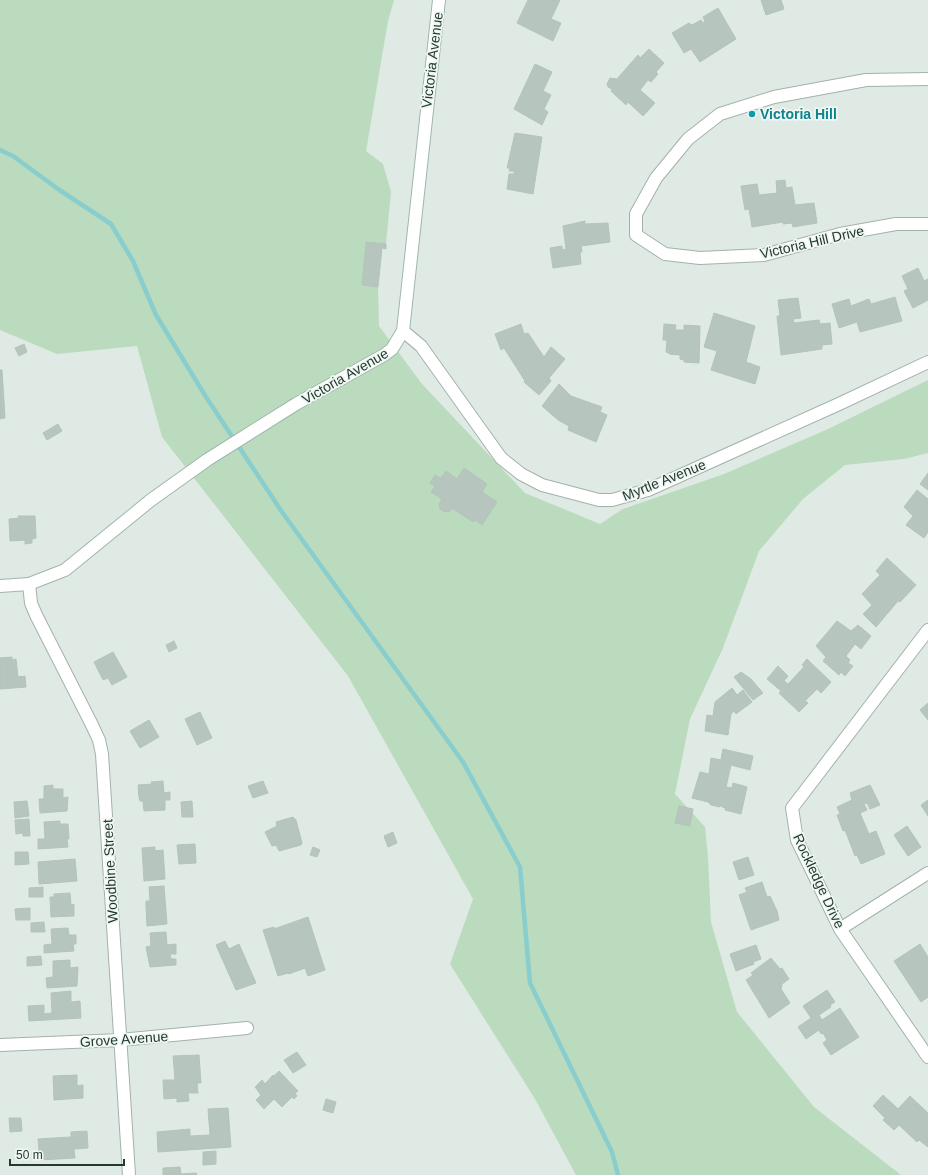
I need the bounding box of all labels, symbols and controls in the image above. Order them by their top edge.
street label: Victoria Avenue [418,11,446,109]
place label: Victoria Hill [760,106,837,122]
marker: Victoria Hill [747,109,757,119]
street label: Victoria Hill Drive [758,222,866,262]
street label: Victoria Avenue [299,345,391,407]
street label: Myrtle Avenue [620,456,708,504]
street label: Woodbine Street [99,819,121,923]
street label: Rockledge Drive [790,831,848,931]
street label: Grove Avenue [79,1028,169,1050]
scale bar [10,1141,124,1167]
text: 50 m [16,1148,43,1162]

